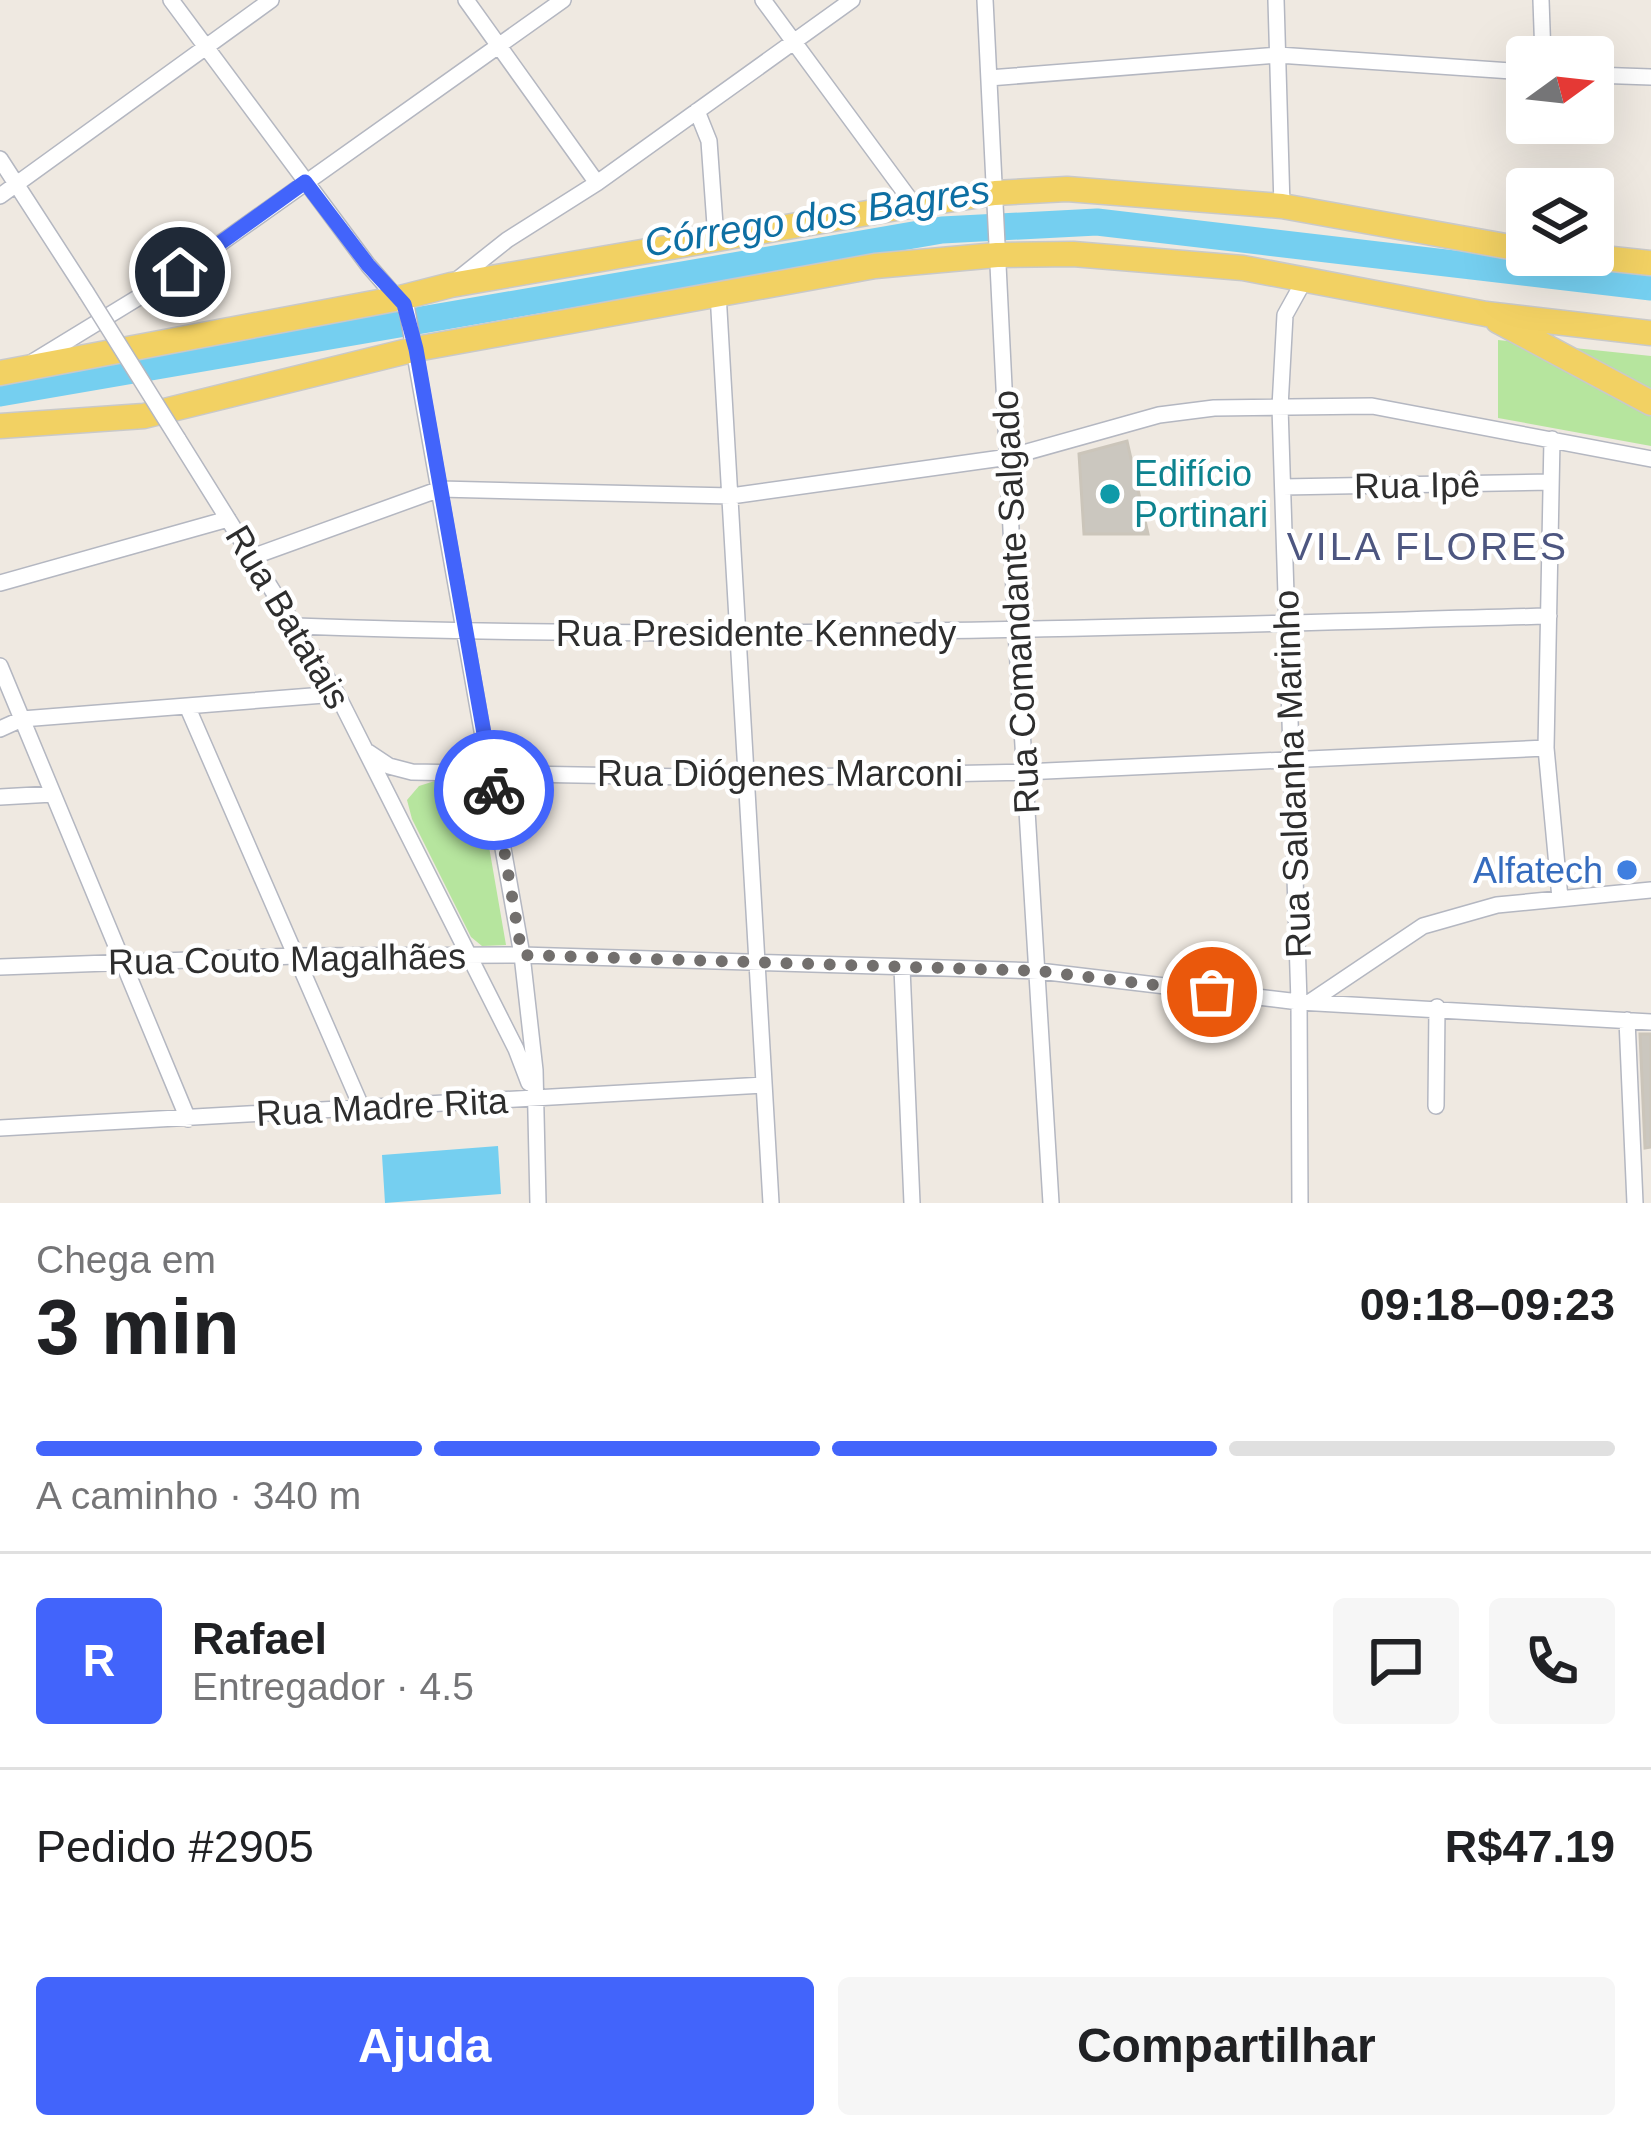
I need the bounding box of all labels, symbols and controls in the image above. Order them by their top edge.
north arrow [1506,36,1614,144]
map controls [1506,36,1614,276]
water label: Córrego dos Bagres [641,167,993,265]
button: layers [1506,168,1614,276]
pin [129,221,231,323]
icon: home [147,239,213,305]
street label: Rua Comandante Salgado [984,389,1048,815]
place label: Edifício Portinari [1134,453,1268,535]
street label: Rua Ipê [1354,463,1480,507]
marker: Edifício Portinari [1097,481,1123,507]
street label: Rua Batatais [217,518,359,716]
district label: VILA FLORES [1287,525,1569,568]
street label: Rua Saldanha Marinho [1265,589,1319,959]
street label: Rua Presidente Kennedy [556,613,956,654]
courier [434,730,554,850]
street label: Rua Diógenes Marconi [597,753,963,794]
icon: bike [461,757,527,823]
place label: Alfatech [1473,850,1603,891]
marker: Alfatech [1614,857,1640,883]
street label: Rua Couto Magalhães [108,935,466,983]
pin [1161,941,1263,1043]
icon: bag [1179,959,1245,1025]
street label: Rua Madre Rita [255,1080,510,1134]
text: Chega em [36,1238,216,1281]
text: 09:18–09:23 [1360,1279,1615,1330]
text: 3 min [36,1283,240,1371]
text: A caminho · 340 m [36,1474,361,1517]
button: chat [1333,1598,1459,1724]
button: phone [1489,1598,1615,1724]
text: Rafael [192,1613,327,1664]
text: R [83,1635,115,1686]
text: Entregador · 4.5 [192,1665,474,1708]
text: Pedido #2905 [36,1821,314,1872]
text: R$47.19 [1445,1821,1615,1872]
button: Ajuda [36,1977,814,2115]
button: Compartilhar [838,1977,1615,2115]

